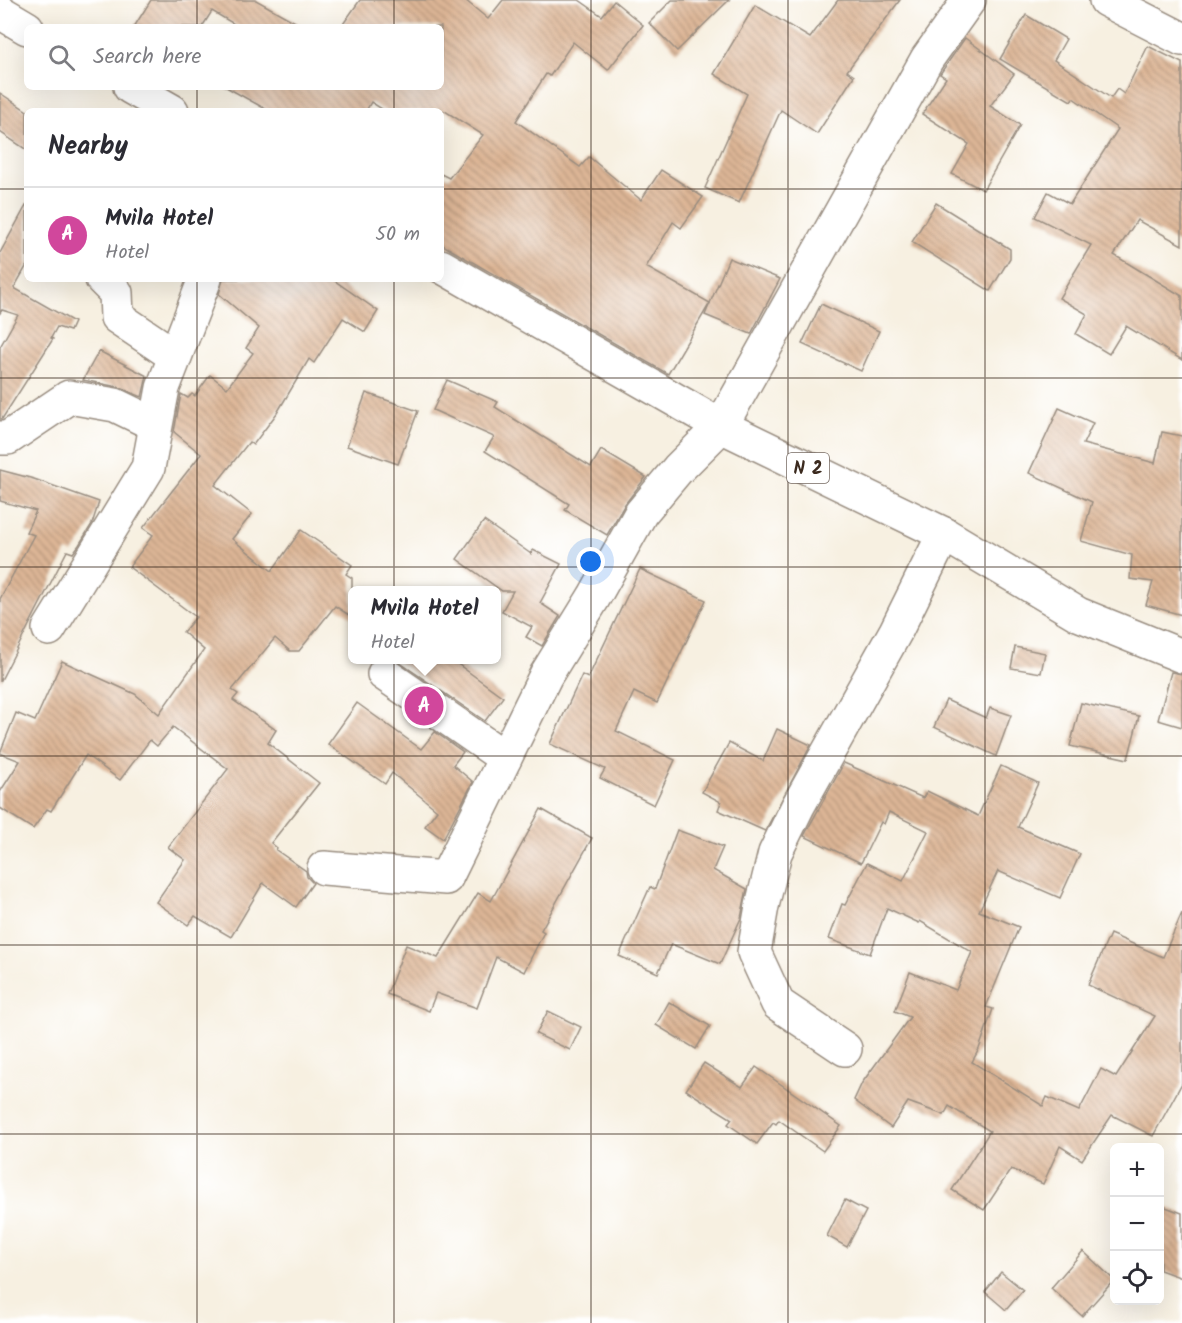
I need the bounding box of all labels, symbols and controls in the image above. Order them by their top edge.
search box [24,24,444,90]
text: Search here [93,40,201,75]
icon: search [45,41,78,74]
text: Nearby [48,126,128,168]
text: Mvila Hotel [105,202,213,237]
text: A [61,219,74,251]
text: 50 m [375,219,420,251]
text: Hotel [105,237,149,269]
road number: N 2 [787,453,829,483]
your location [576,547,605,576]
popup [348,586,501,664]
text: Mvila Hotel [370,592,479,627]
text: Hotel [370,627,415,659]
pin: A [404,684,444,728]
map controls [1110,1143,1164,1305]
button: + [1110,1143,1164,1197]
button: − [1110,1197,1164,1251]
button: locate [1110,1251,1164,1305]

